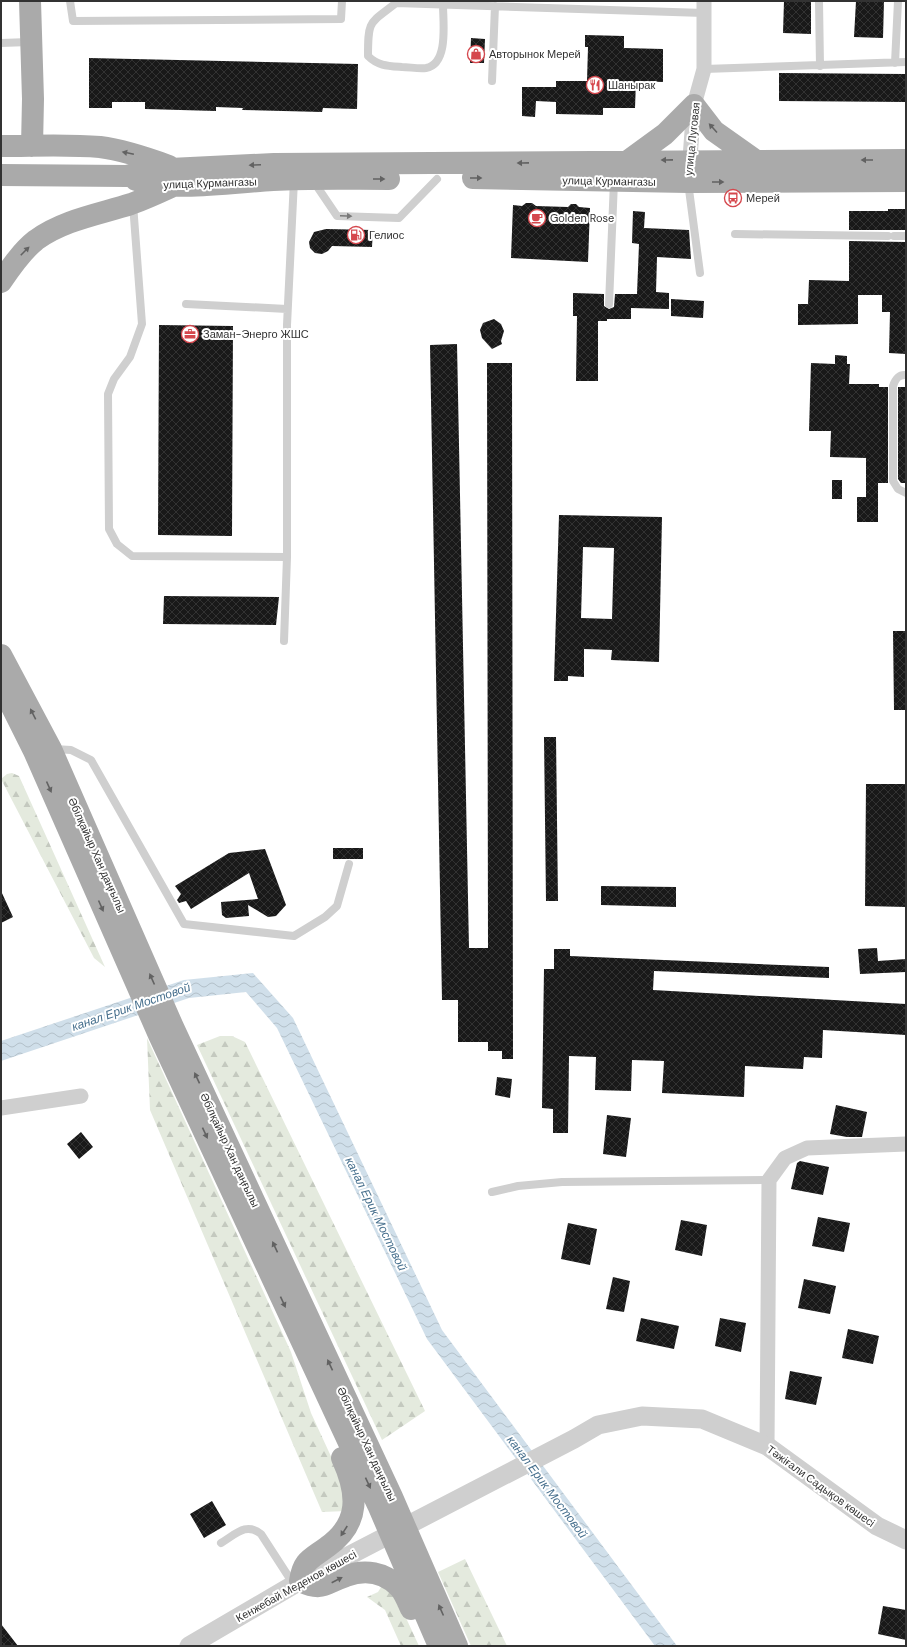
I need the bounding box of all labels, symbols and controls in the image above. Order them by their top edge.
shop icon: Авторынок Мерей [466,44,486,64]
place label: Авторынок Мерей [489,47,581,61]
restaurant icon: Шанырак [585,75,605,95]
place label: Шанырак [608,78,655,92]
street label: улица Луговая [681,102,703,176]
one-way arrow [708,123,717,134]
one-way arrow [122,150,134,156]
one-way arrow [661,157,673,164]
one-way arrow [860,157,873,163]
one-way arrow [516,160,529,166]
one-way arrow [248,162,261,168]
street label: улица Курмангазы [562,173,656,189]
street label: улица Курмангазы [163,174,257,192]
one-way arrow [470,175,483,181]
one-way arrow [373,176,386,182]
one-way arrow [712,179,725,185]
bus stop icon: Мерей [723,188,743,208]
place label: Мерей [746,191,780,205]
cafe icon: Golden Rose [527,208,547,228]
place label: Golden Rose [550,211,614,225]
one-way arrow [340,213,353,219]
fuel station icon: Гелиос [346,225,366,245]
place label: Гелиос [369,228,405,242]
one-way arrow [20,246,30,256]
office icon: Заман-Энерго ЖШС [180,324,200,344]
place label: Заман-Энерго ЖШС [203,327,309,341]
one-way arrow [30,708,36,720]
one-way arrow [46,781,52,793]
street label: Әбілқайыр Хан даңғылы [65,795,129,915]
one-way arrow [98,900,105,912]
one-way arrow [149,974,155,985]
water label: канал Ерик Мостовой [69,979,193,1035]
one-way arrow [194,1072,200,1084]
street label: Әбілқайыр Хан даңғылы [197,1090,263,1210]
one-way arrow [202,1128,208,1139]
water label: канал Ерик Мостовой [342,1155,411,1274]
one-way arrow [272,1240,278,1252]
one-way arrow [280,1296,286,1308]
one-way arrow [327,1359,333,1370]
street label: Әбілқайыр Хан даңғылы [334,1384,400,1504]
water label: канал Ерик Мостовой [503,1432,591,1542]
street label: Тәжіғали Садықов көшесі [764,1442,878,1530]
one-way arrow [365,1478,371,1489]
one-way arrow [340,1525,347,1537]
street label: Кенжебай Меденов көшесі [233,1547,359,1625]
one-way arrow [331,1577,342,1584]
one-way arrow [438,1605,444,1616]

